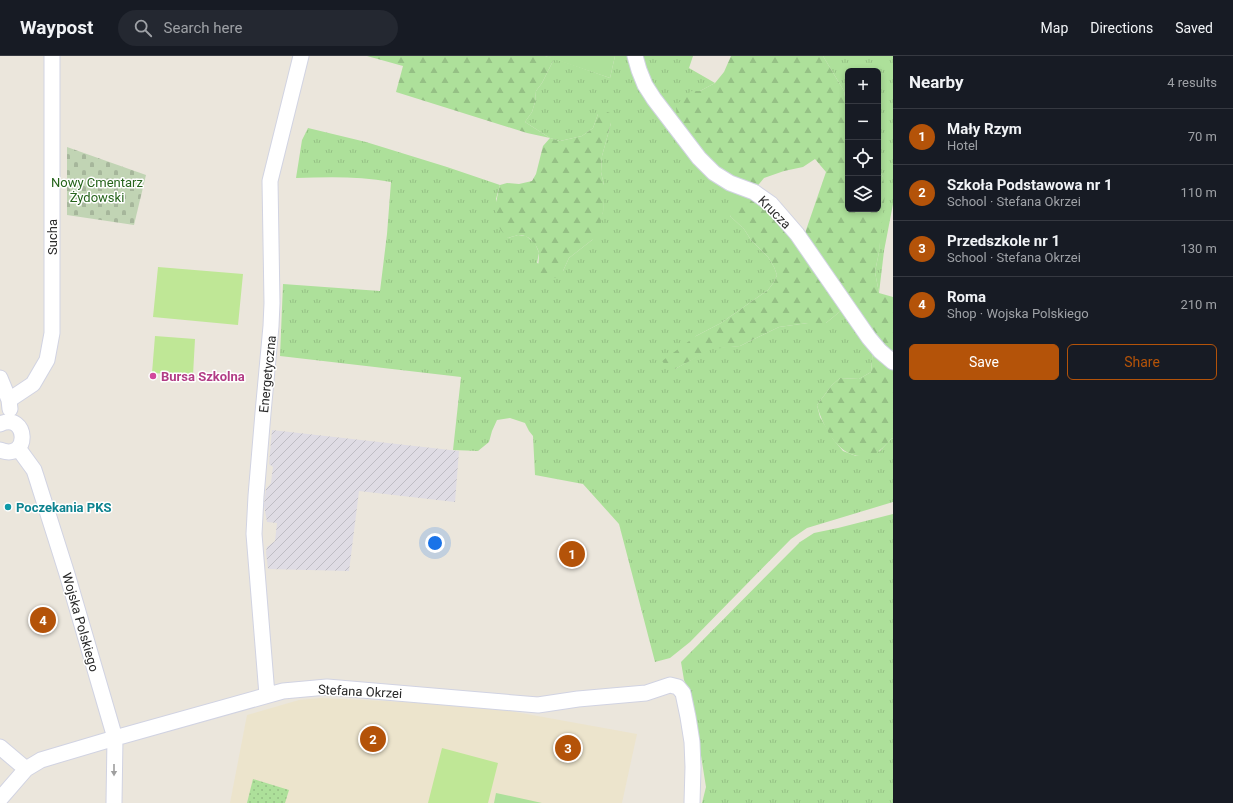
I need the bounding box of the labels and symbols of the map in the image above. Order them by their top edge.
park label: Nowy Cmentarz Żydowski [51,175,144,205]
street label: Krucza [755,193,794,232]
street label: Sucha [45,219,60,255]
street label: Energetyczna [256,335,279,414]
place label: Bursa Szkolna [161,369,245,384]
marker: Bursa Szkolna [148,371,158,381]
place label: Poczekania PKS [16,500,111,515]
marker: Poczekania PKS [3,502,13,512]
your location [425,533,445,553]
pin: 1 [559,539,585,569]
street label: Wojska Polskiego [59,571,102,673]
pin: 4 [30,605,56,635]
street label: Stefana Okrzei [317,682,402,701]
pin: 2 [360,724,386,754]
pin: 3 [555,733,581,763]
one-way arrow [111,764,118,776]

